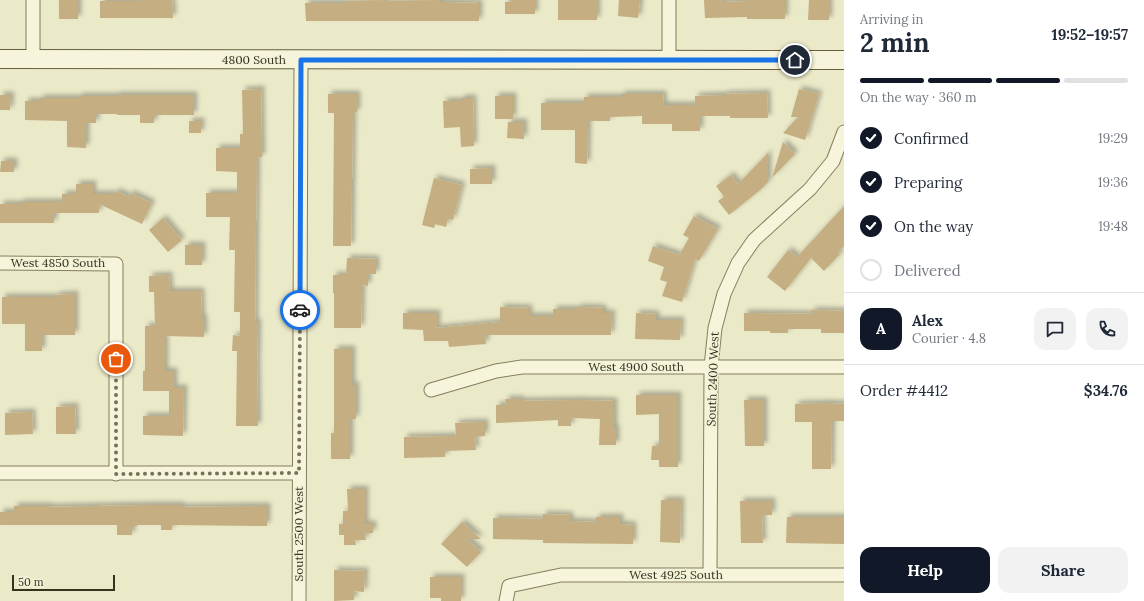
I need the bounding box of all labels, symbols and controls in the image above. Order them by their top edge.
text: Arriving in [860,11,923,28]
text: 19:52–19:57 [1052,25,1128,44]
text: 2 min [860,26,930,59]
pin [778,43,812,77]
icon: home [784,49,806,71]
street label: 4800 South [222,52,286,67]
text: On the way · 360 m [860,89,977,106]
icon: check [860,127,882,149]
text: Confirmed [894,129,969,148]
text: 19:29 [1098,130,1128,147]
icon: check [860,171,882,193]
text: Preparing [894,173,962,192]
text: 19:36 [1098,174,1128,191]
icon: check [860,215,882,237]
text: On the way [894,217,973,236]
text: 19:48 [1098,218,1128,235]
street label: West 4850 South [11,255,105,270]
text: Delivered [894,261,961,280]
courier [280,290,320,330]
icon: car [289,299,311,321]
button: chat [1034,308,1076,350]
button: phone [1086,308,1128,350]
text: Alex [912,311,943,330]
text: A [876,319,886,338]
text: Courier · 4.8 [912,330,986,347]
street label: South 2400 West [703,331,722,427]
pin [99,342,133,376]
icon: bag [105,348,127,370]
street label: West 4900 South [588,359,684,374]
text: Order #4412 [860,381,948,400]
text: $34.76 [1084,381,1128,400]
street label: South 2500 West [291,486,306,582]
button: Help [860,547,990,593]
button: Share [998,547,1128,593]
street label: West 4925 South [629,567,723,582]
scale bar [12,573,115,592]
text: 50 m [18,575,44,589]

